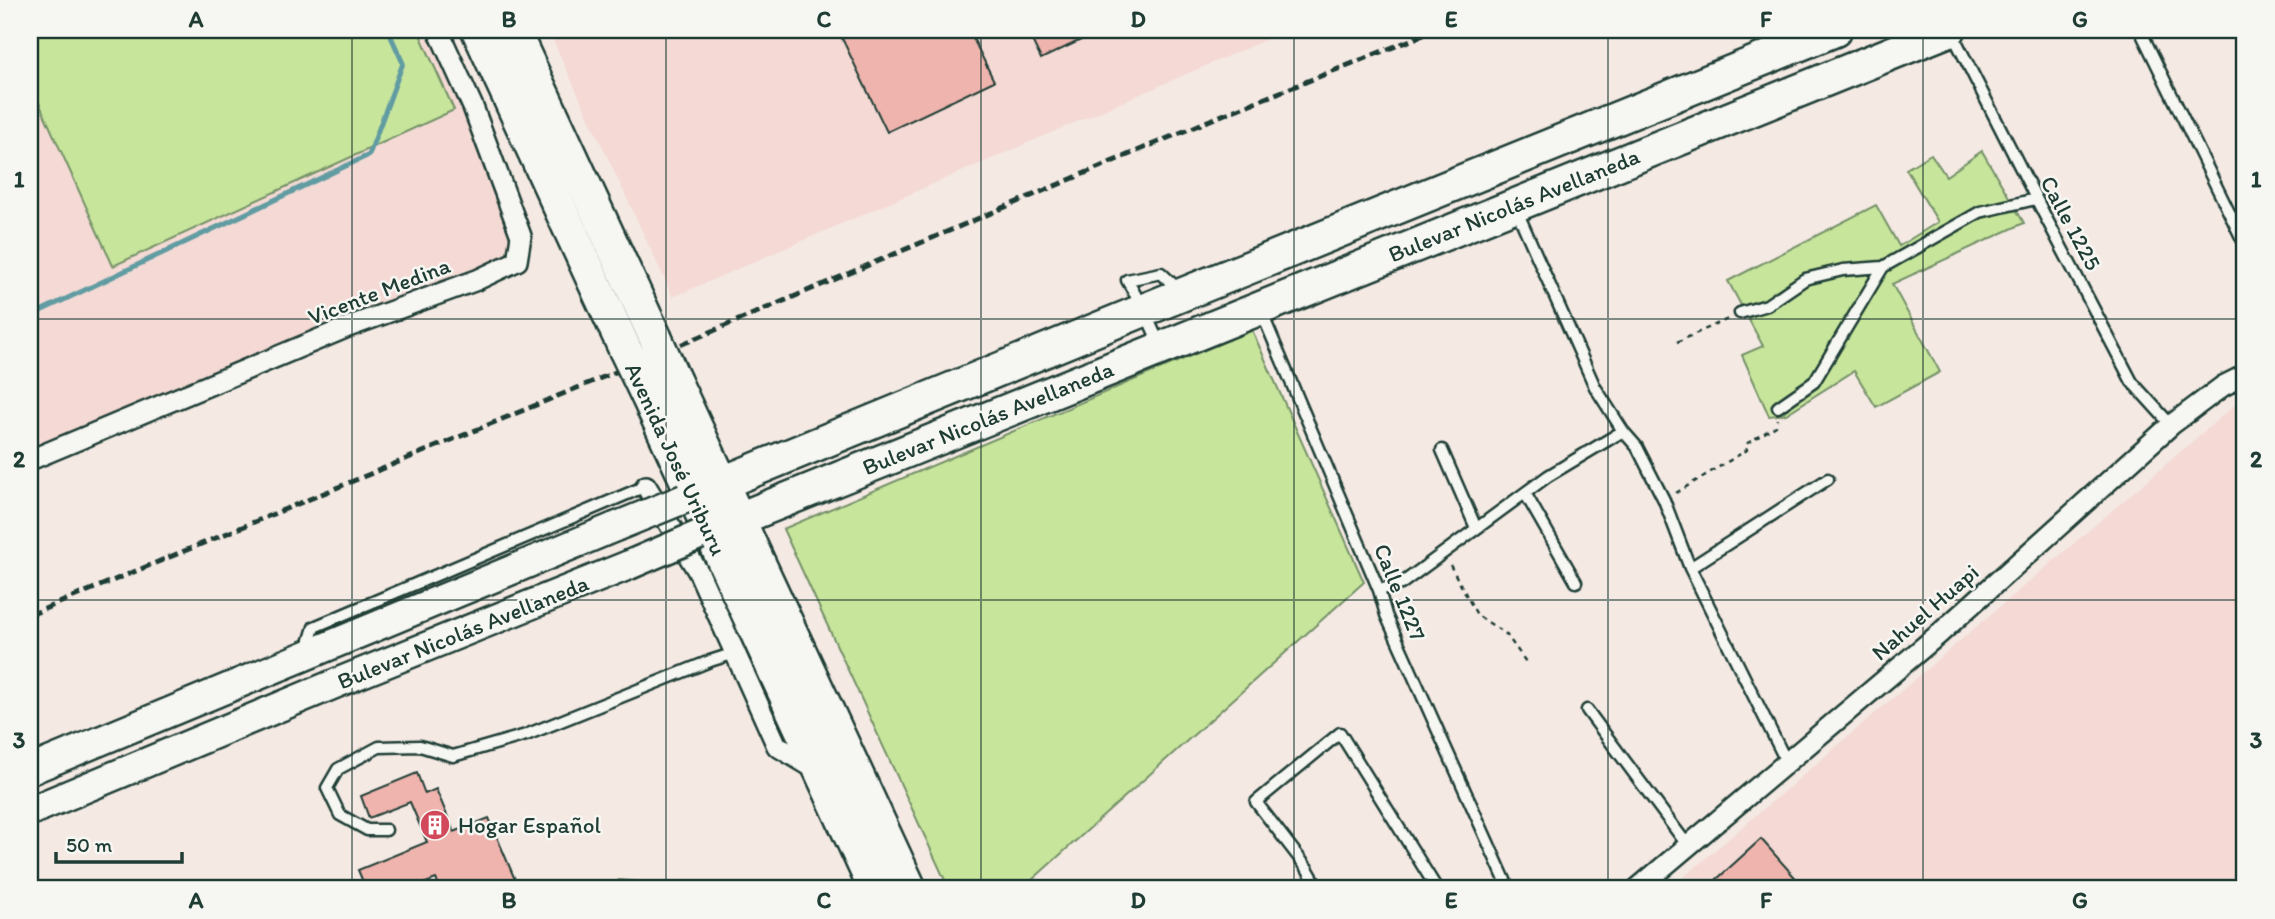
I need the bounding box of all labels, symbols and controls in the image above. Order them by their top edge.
text: A [188,5,204,33]
text: B [502,5,517,33]
text: C [817,5,832,33]
text: D [1130,5,1146,33]
text: E [1445,5,1458,33]
text: F [1760,5,1773,33]
text: G [2072,5,2088,33]
street label: Bulevar Nicolás Avellaneda [1384,142,1644,268]
text: 1 [14,165,25,193]
text: 1 [2251,165,2262,193]
street label: Calle 1225 [2034,171,2108,275]
street label: Vicente Medina [304,251,454,331]
street label: Bulevar Nicolás Avellaneda [858,355,1118,481]
street label: Avenida José Uriburu [619,358,733,560]
text: 2 [13,445,26,473]
text: 2 [2250,445,2263,473]
street label: Calle 1227 [1368,539,1432,645]
street label: Nahuel Huapi [1866,558,1984,666]
street label: Bulevar Nicolás Avellaneda [333,569,593,695]
text: 3 [13,726,26,754]
text: 3 [2250,726,2263,754]
building icon: Hogar Español [418,808,452,842]
place label: Hogar Español [458,811,602,839]
scale bar [56,821,182,865]
text: 50 m [66,832,113,857]
text: A [188,886,204,914]
text: B [502,886,517,914]
text: C [817,886,832,914]
text: D [1130,886,1146,914]
text: E [1445,886,1458,914]
text: F [1760,886,1773,914]
text: G [2072,886,2088,914]

